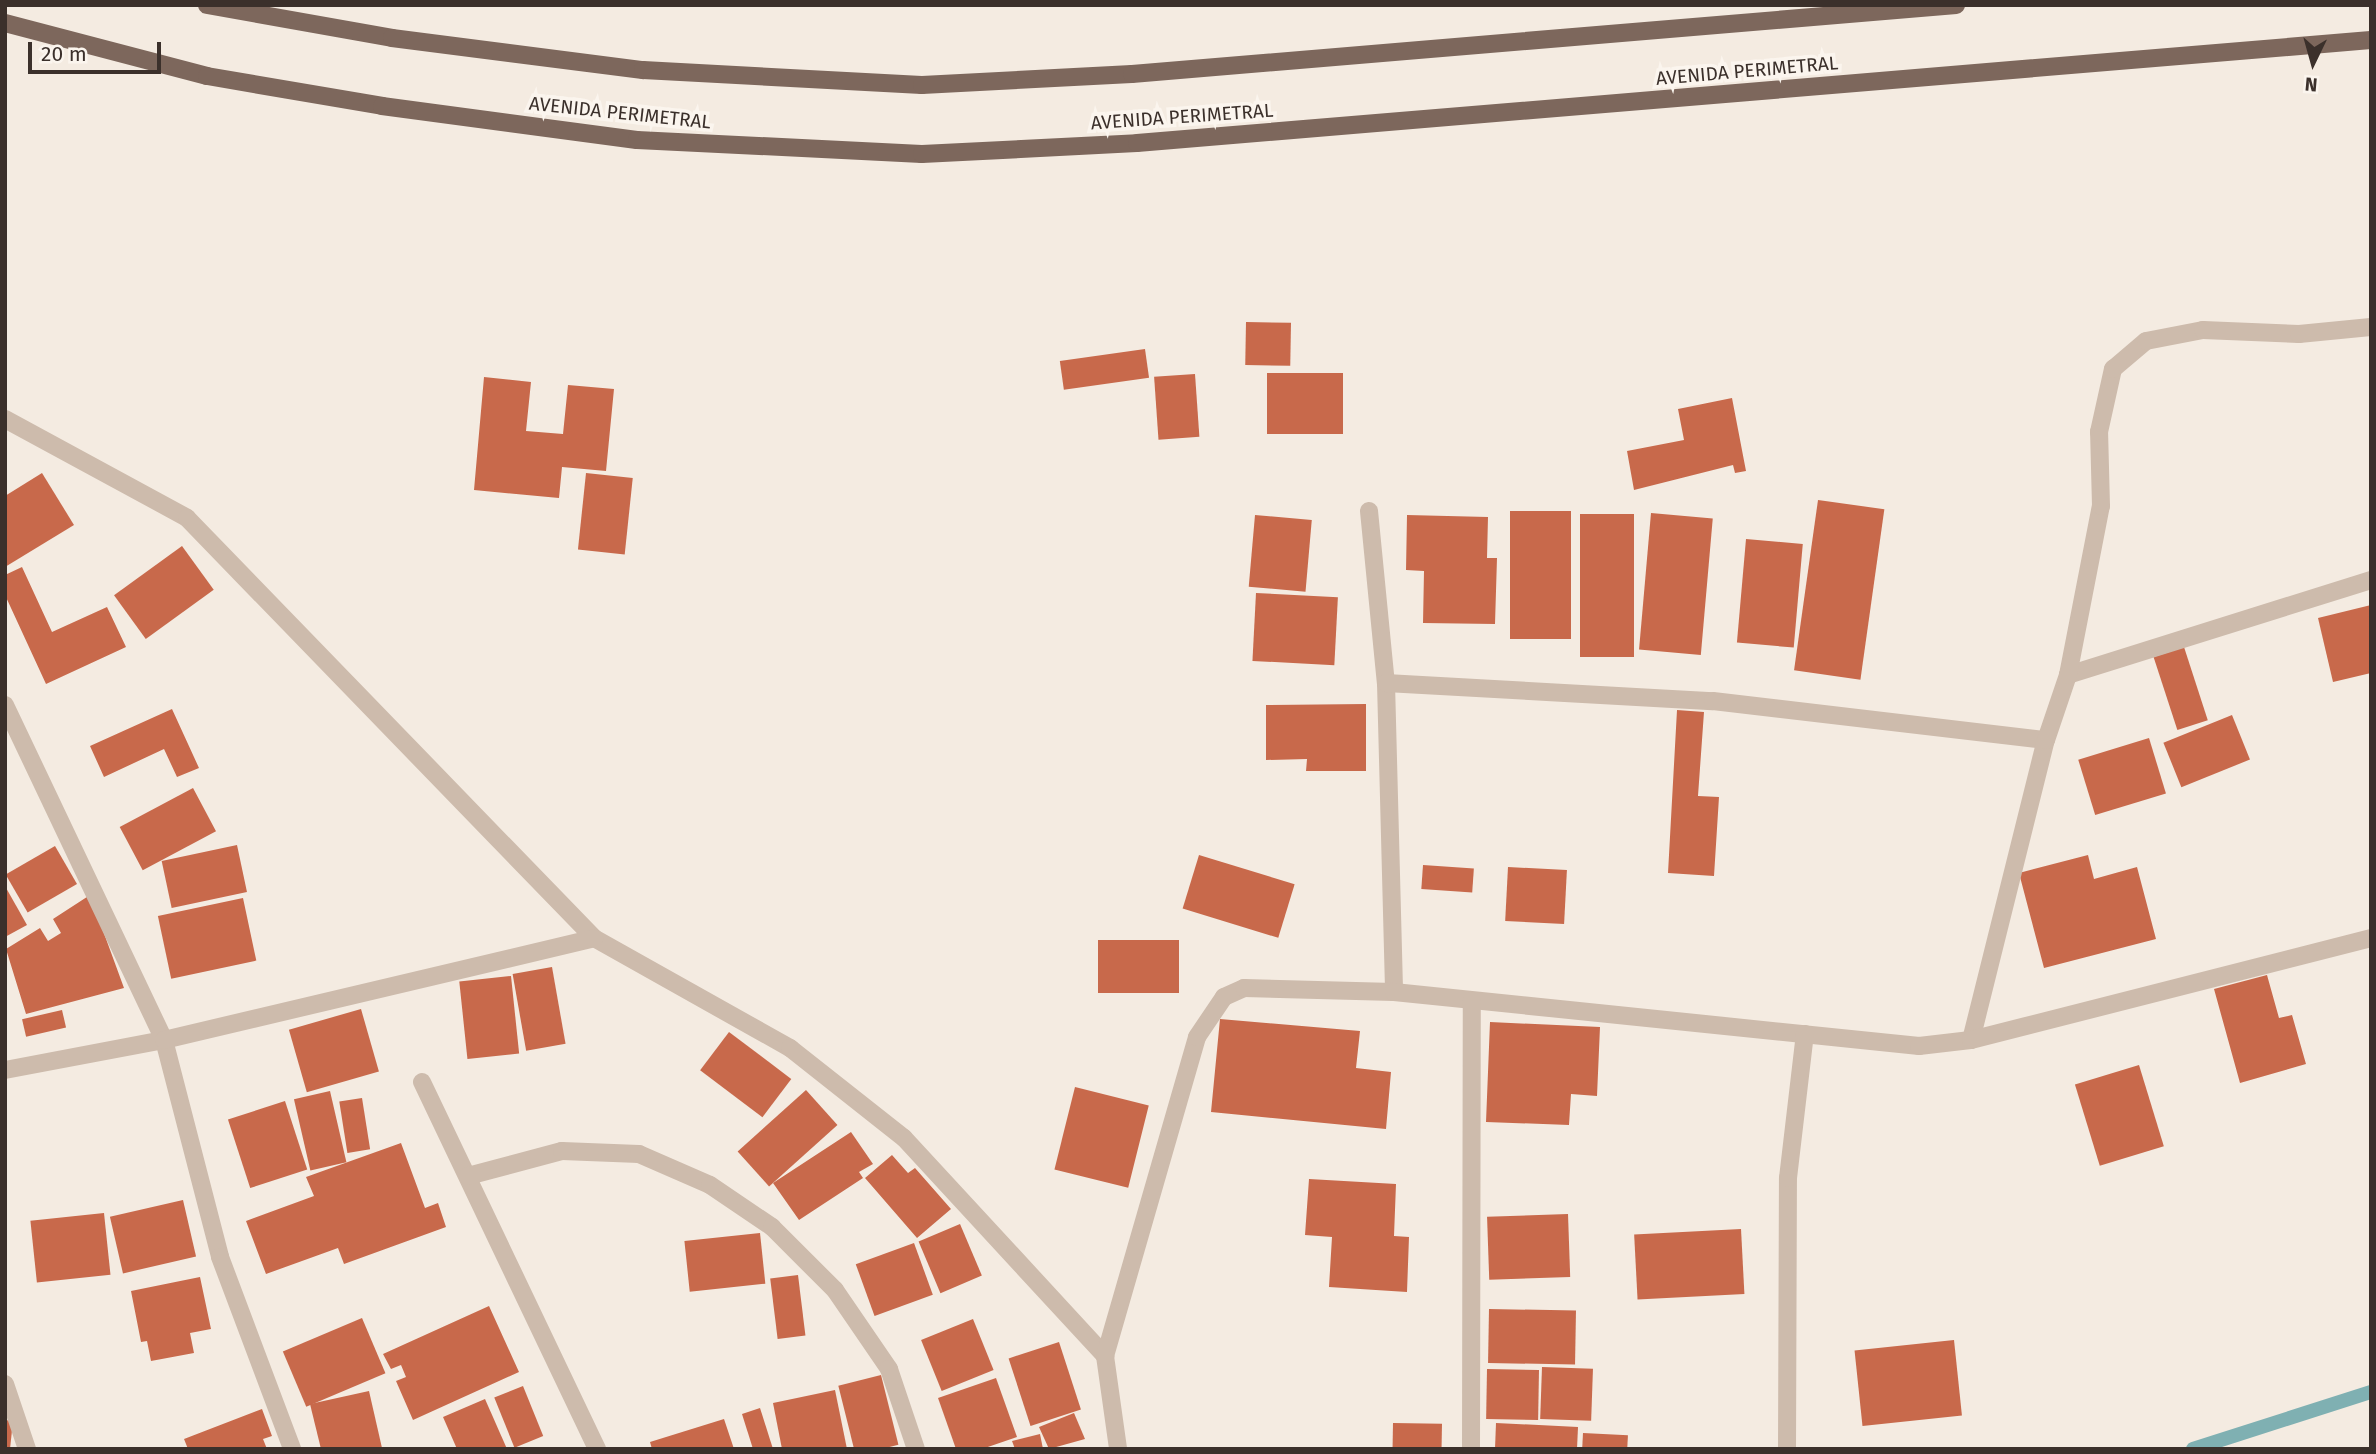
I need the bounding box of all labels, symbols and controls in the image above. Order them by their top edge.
scale bar [32,28,164,72]
north arrow [2278,28,2348,98]
text: 20 m [41,41,87,67]
street label: AVENIDA PERIMETRAL [1655,52,1839,90]
text: N [2304,72,2318,96]
street label: AVENIDA PERIMETRAL [528,92,712,134]
street label: AVENIDA PERIMETRAL [1090,99,1274,135]

